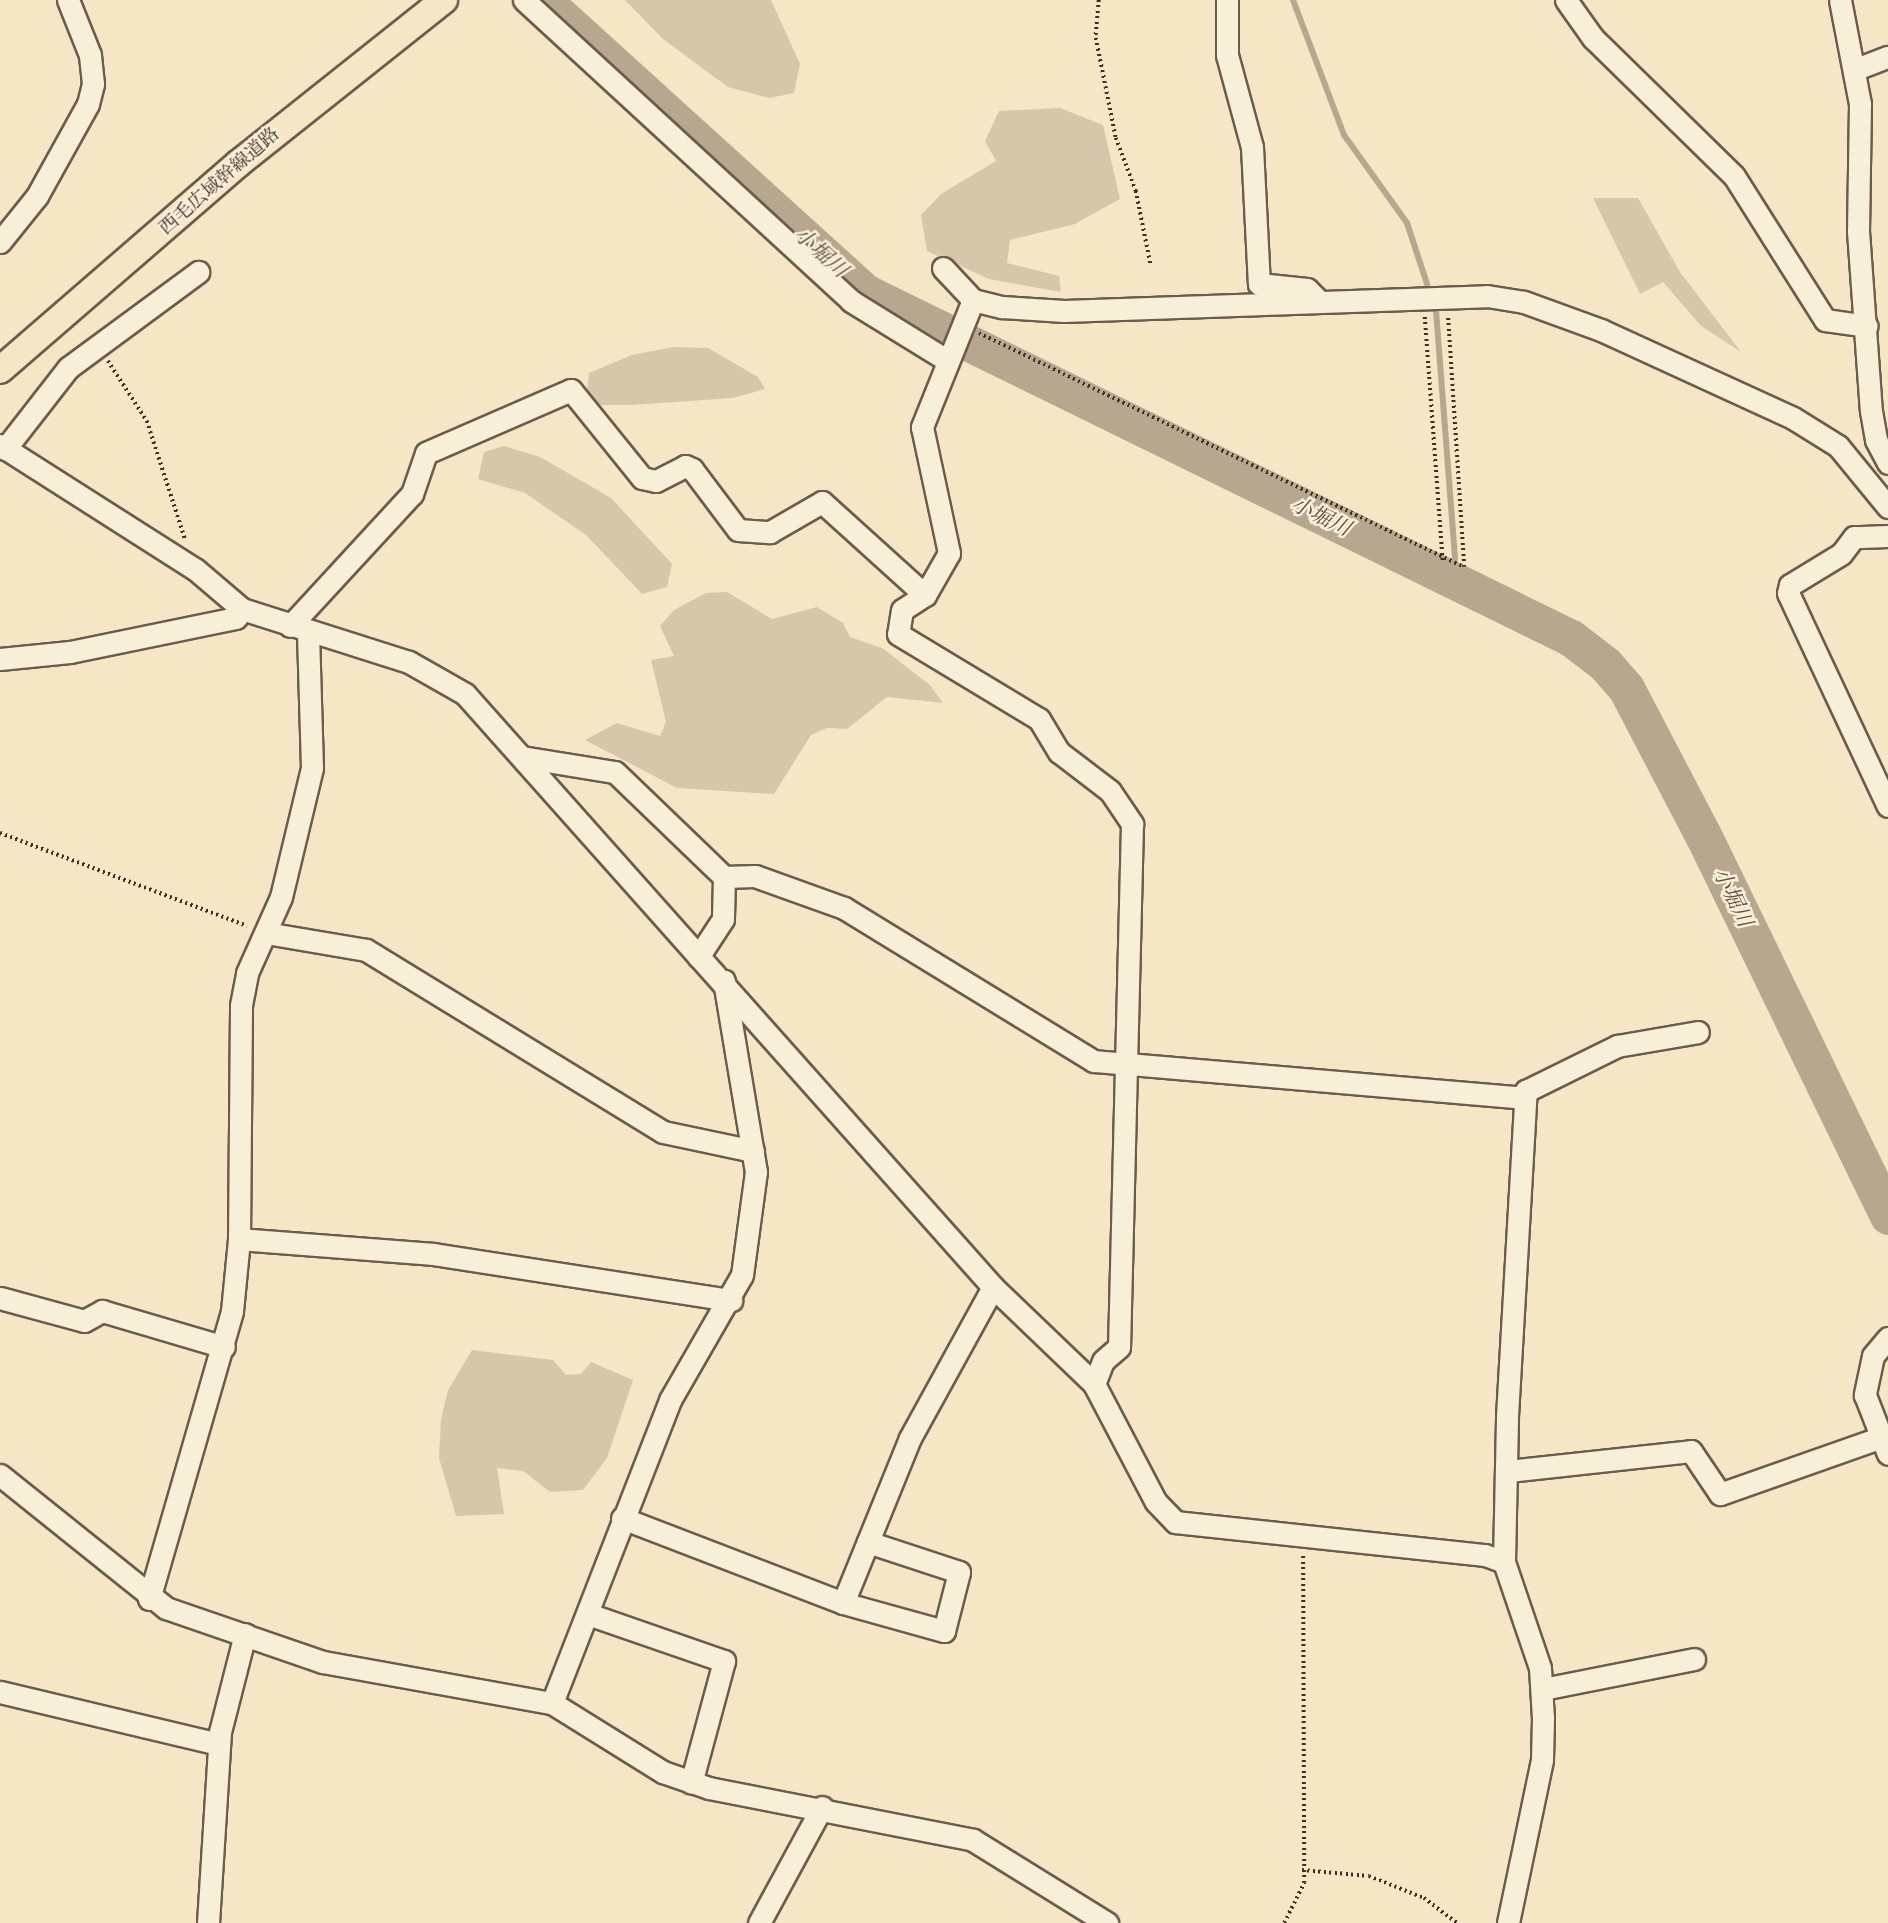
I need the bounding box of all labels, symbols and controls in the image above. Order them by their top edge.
street label: 西毛広域幹線道路 [154,123,284,239]
water label: 小堀川 [789,222,853,282]
water label: 小堀川 [1287,491,1355,541]
water label: 小堀川 [1708,863,1758,931]

